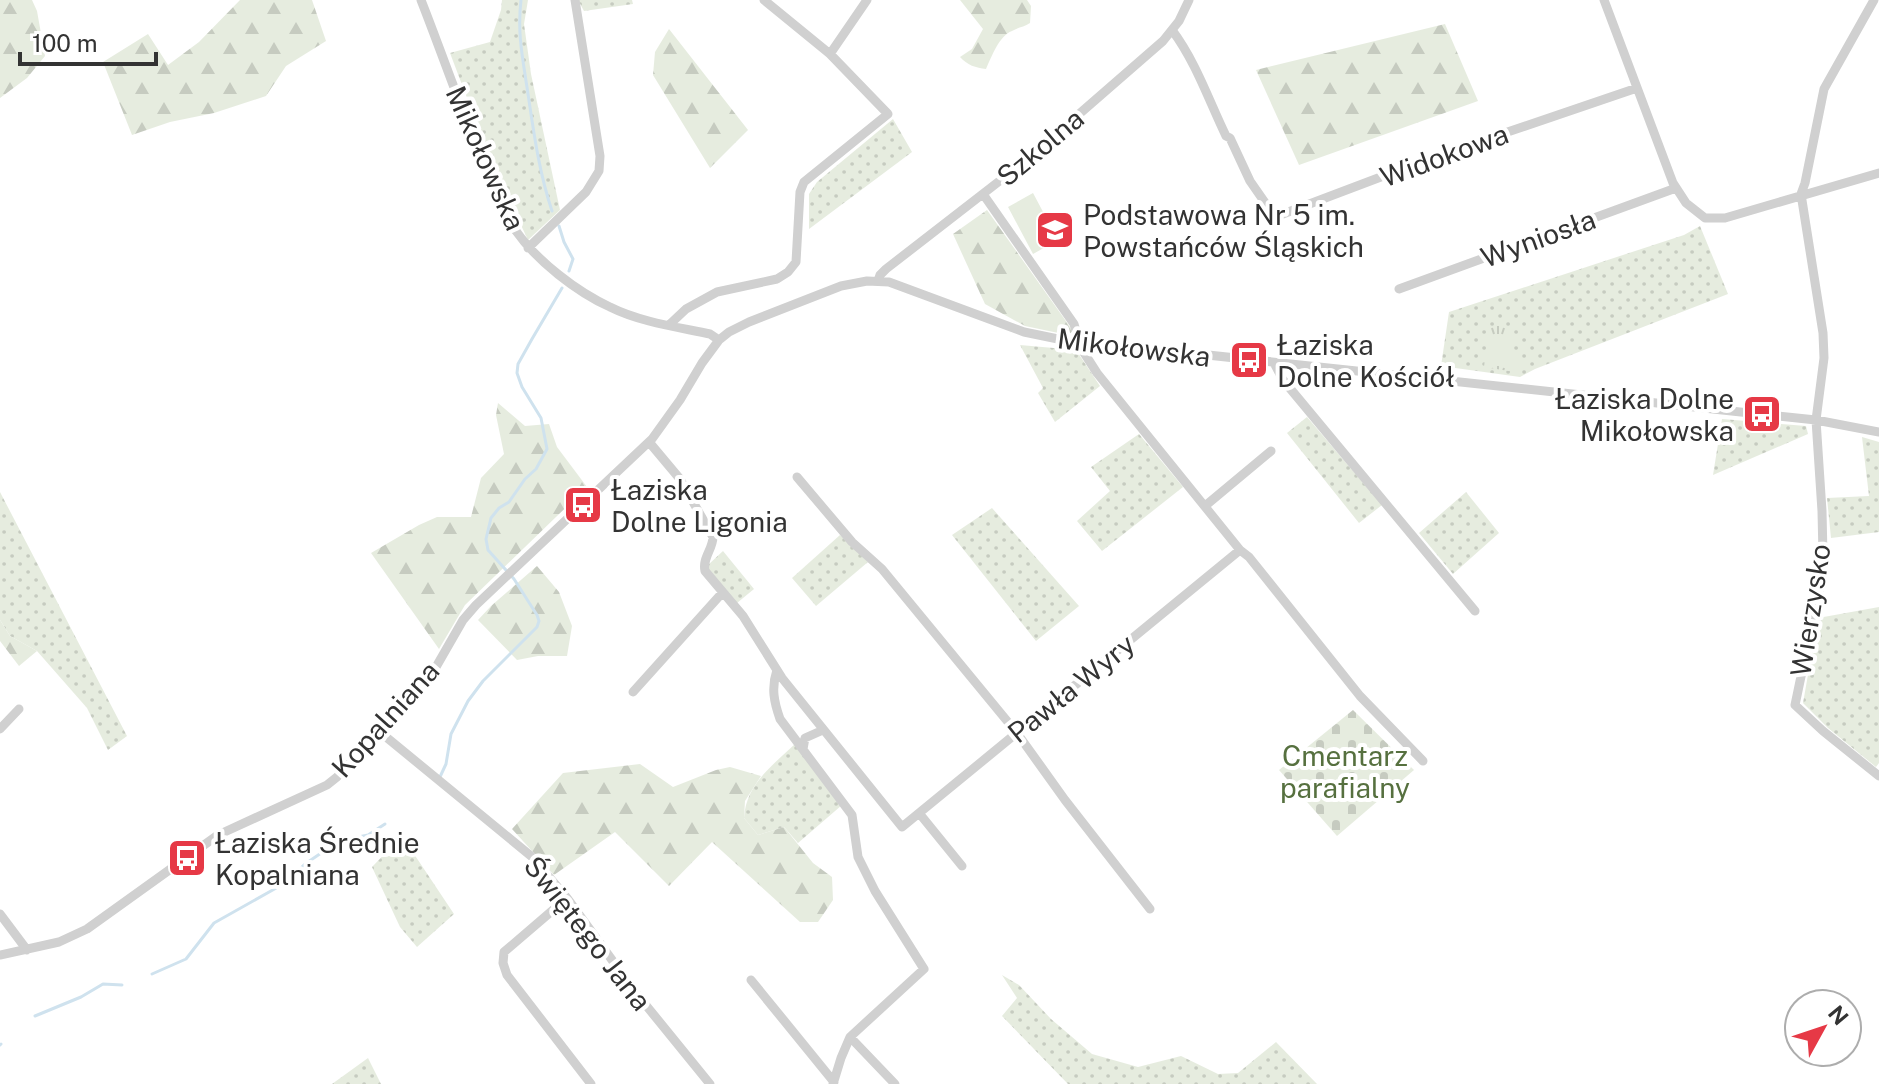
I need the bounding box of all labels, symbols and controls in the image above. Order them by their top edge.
scale bar [20,16,156,66]
text: 100 m [32,29,98,57]
street label: Mikołowska [440,81,532,235]
street label: Szkolna [990,101,1090,193]
street label: Widokowa [1375,117,1513,193]
place label: Podstawowa Nr 5 im. Powstańców Śląskich [1083,198,1364,263]
street label: Wyniosła [1476,202,1600,274]
school or university icon: Podstawowa Nr 5 im. Powstańców Śląskich [1034,209,1076,251]
street label: Mikołowska [1055,321,1213,373]
place label: Łaziska Dolne Kościół [1277,328,1455,393]
bus stop icon: Łaziska Dolne Kościół [1228,339,1270,381]
place label: Łaziska Dolne Mikołowska [1555,382,1734,447]
bus stop icon: Łaziska Dolne Mikołowska [1741,393,1783,435]
place label: Łaziska Dolne Ligonia [611,473,788,538]
bus stop icon: Łaziska Dolne Ligonia [562,484,604,526]
street label: Wierzysko [1783,541,1837,679]
street label: Pawła Wyry [1001,627,1141,749]
street label: Kopalniana [324,654,446,784]
park label: Cmentarz parafialny [1280,739,1410,804]
place label: Łaziska Średnie Kopalniana [215,826,420,891]
bus stop icon: Łaziska Średnie Kopalniana [166,837,208,879]
street label: Świętego Jana [518,849,658,1017]
north arrow [1783,988,1863,1068]
text: N [1823,1000,1854,1030]

